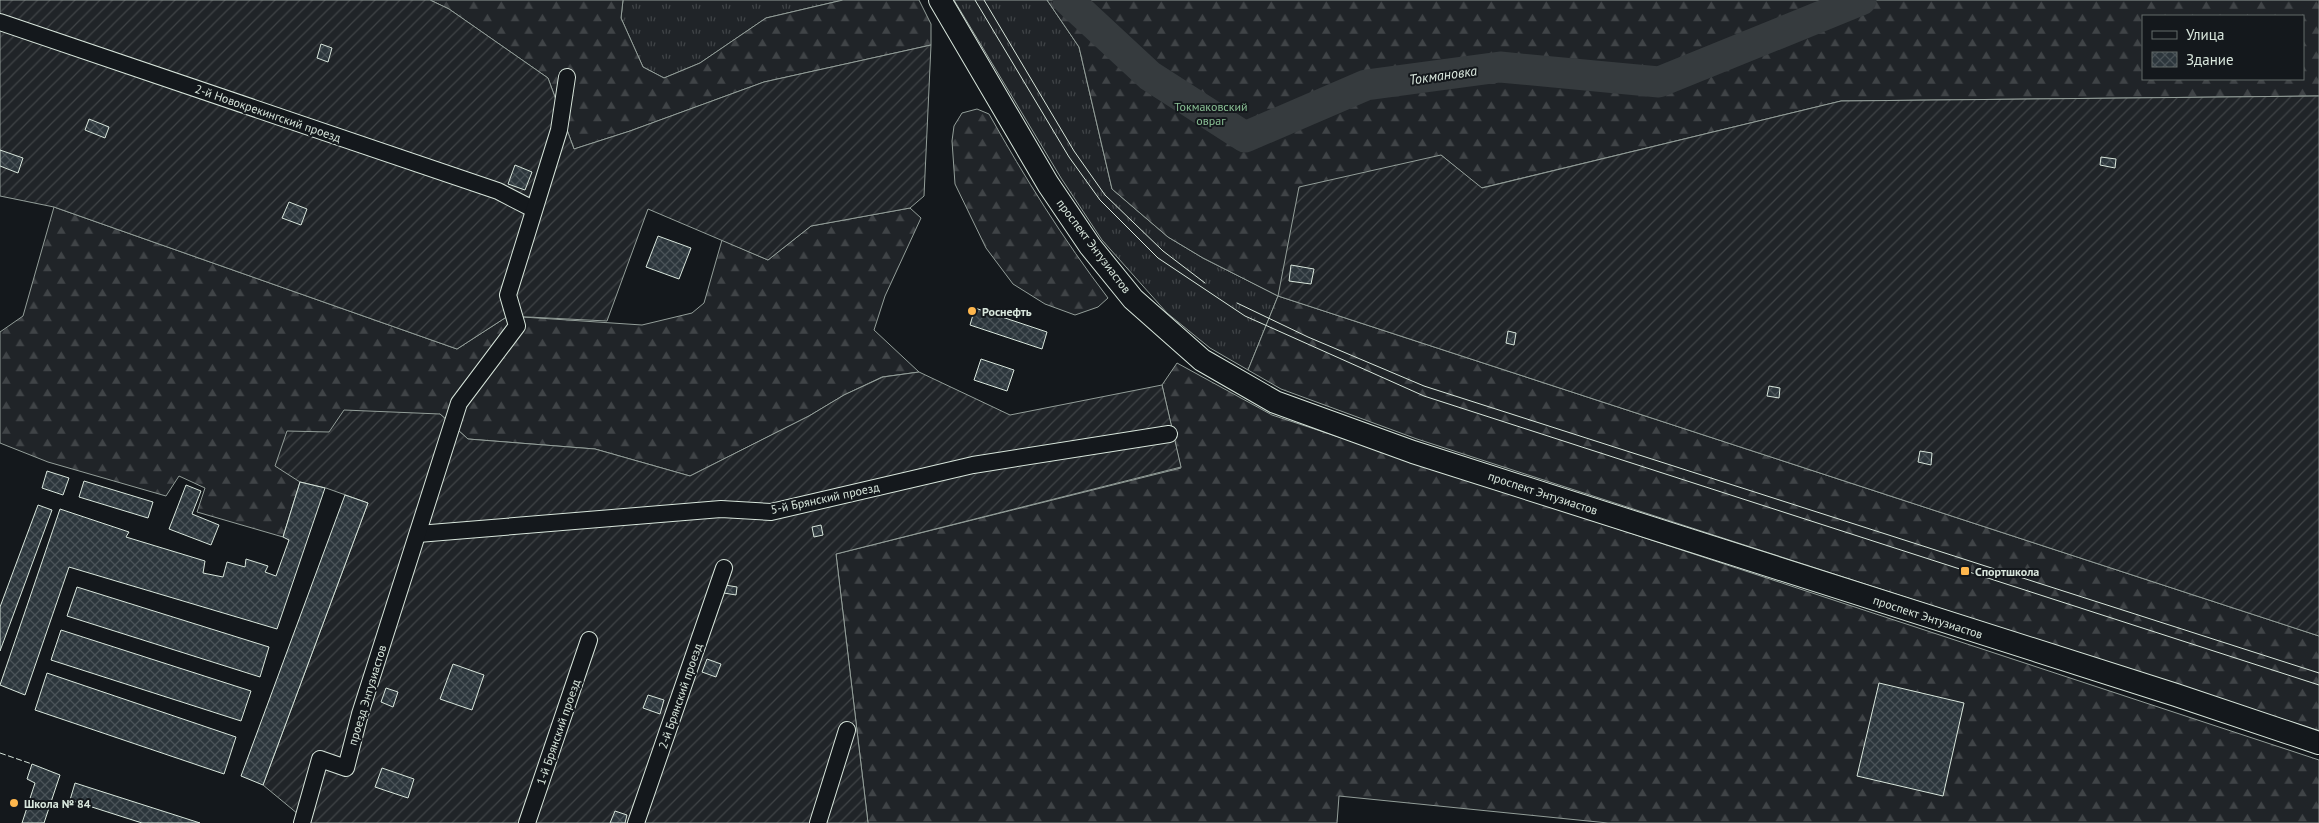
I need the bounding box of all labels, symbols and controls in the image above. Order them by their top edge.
legend [2142,15,2304,80]
text: Улица [2186,25,2224,44]
text: Здание [2186,50,2234,69]
water label: Токмановка [1408,61,1478,89]
street label: 2-й Новокрекингский проезд [193,81,344,145]
park label: Токмаковский овраг [1174,99,1248,128]
street label: проспект Энтузиастов [1054,196,1134,296]
place label: Роснефть [982,304,1032,319]
marker: Роснефть [966,305,978,317]
street label: проспект Энтузиастов [1486,468,1600,518]
street label: 5-й Брянский проезд [769,479,881,517]
place label: Спортшкола [1975,564,2039,579]
marker: Спортшкола [1959,565,1971,577]
street label: проспект Энтузиастов [1871,592,1985,642]
street label: 2-й Брянский проезд [655,641,705,751]
street label: проезд Энтузиастов [345,643,389,747]
street label: 1-й Брянский проезд [533,677,583,787]
place label: Школа № 84 [24,796,91,811]
marker: Школа № 84 [8,797,20,809]

